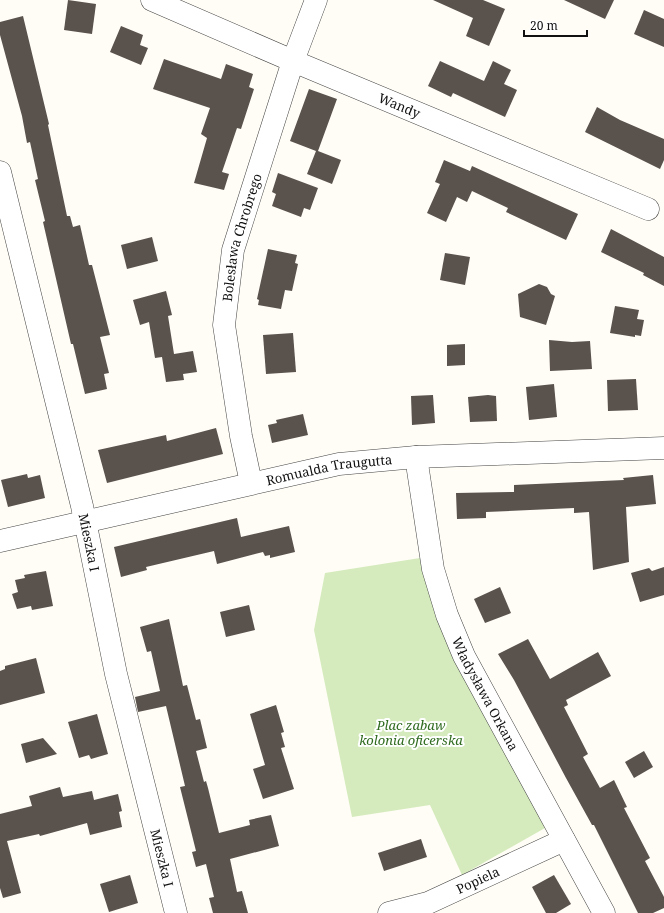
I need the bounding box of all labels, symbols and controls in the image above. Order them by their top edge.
scale bar [524,12,587,38]
text: 20 m [530,17,558,34]
street label: Wandy [376,89,424,122]
street label: Bolesława Chrobrego [218,171,266,303]
street label: Romualda Traugutta [264,450,393,489]
street label: Mieszka I [75,512,104,573]
street label: Władysława Orkana [448,634,523,754]
park label: Plac zabaw kolonia oficerska [359,716,463,749]
street label: Mieszka I [146,827,178,889]
street label: Popiela [453,862,502,898]

